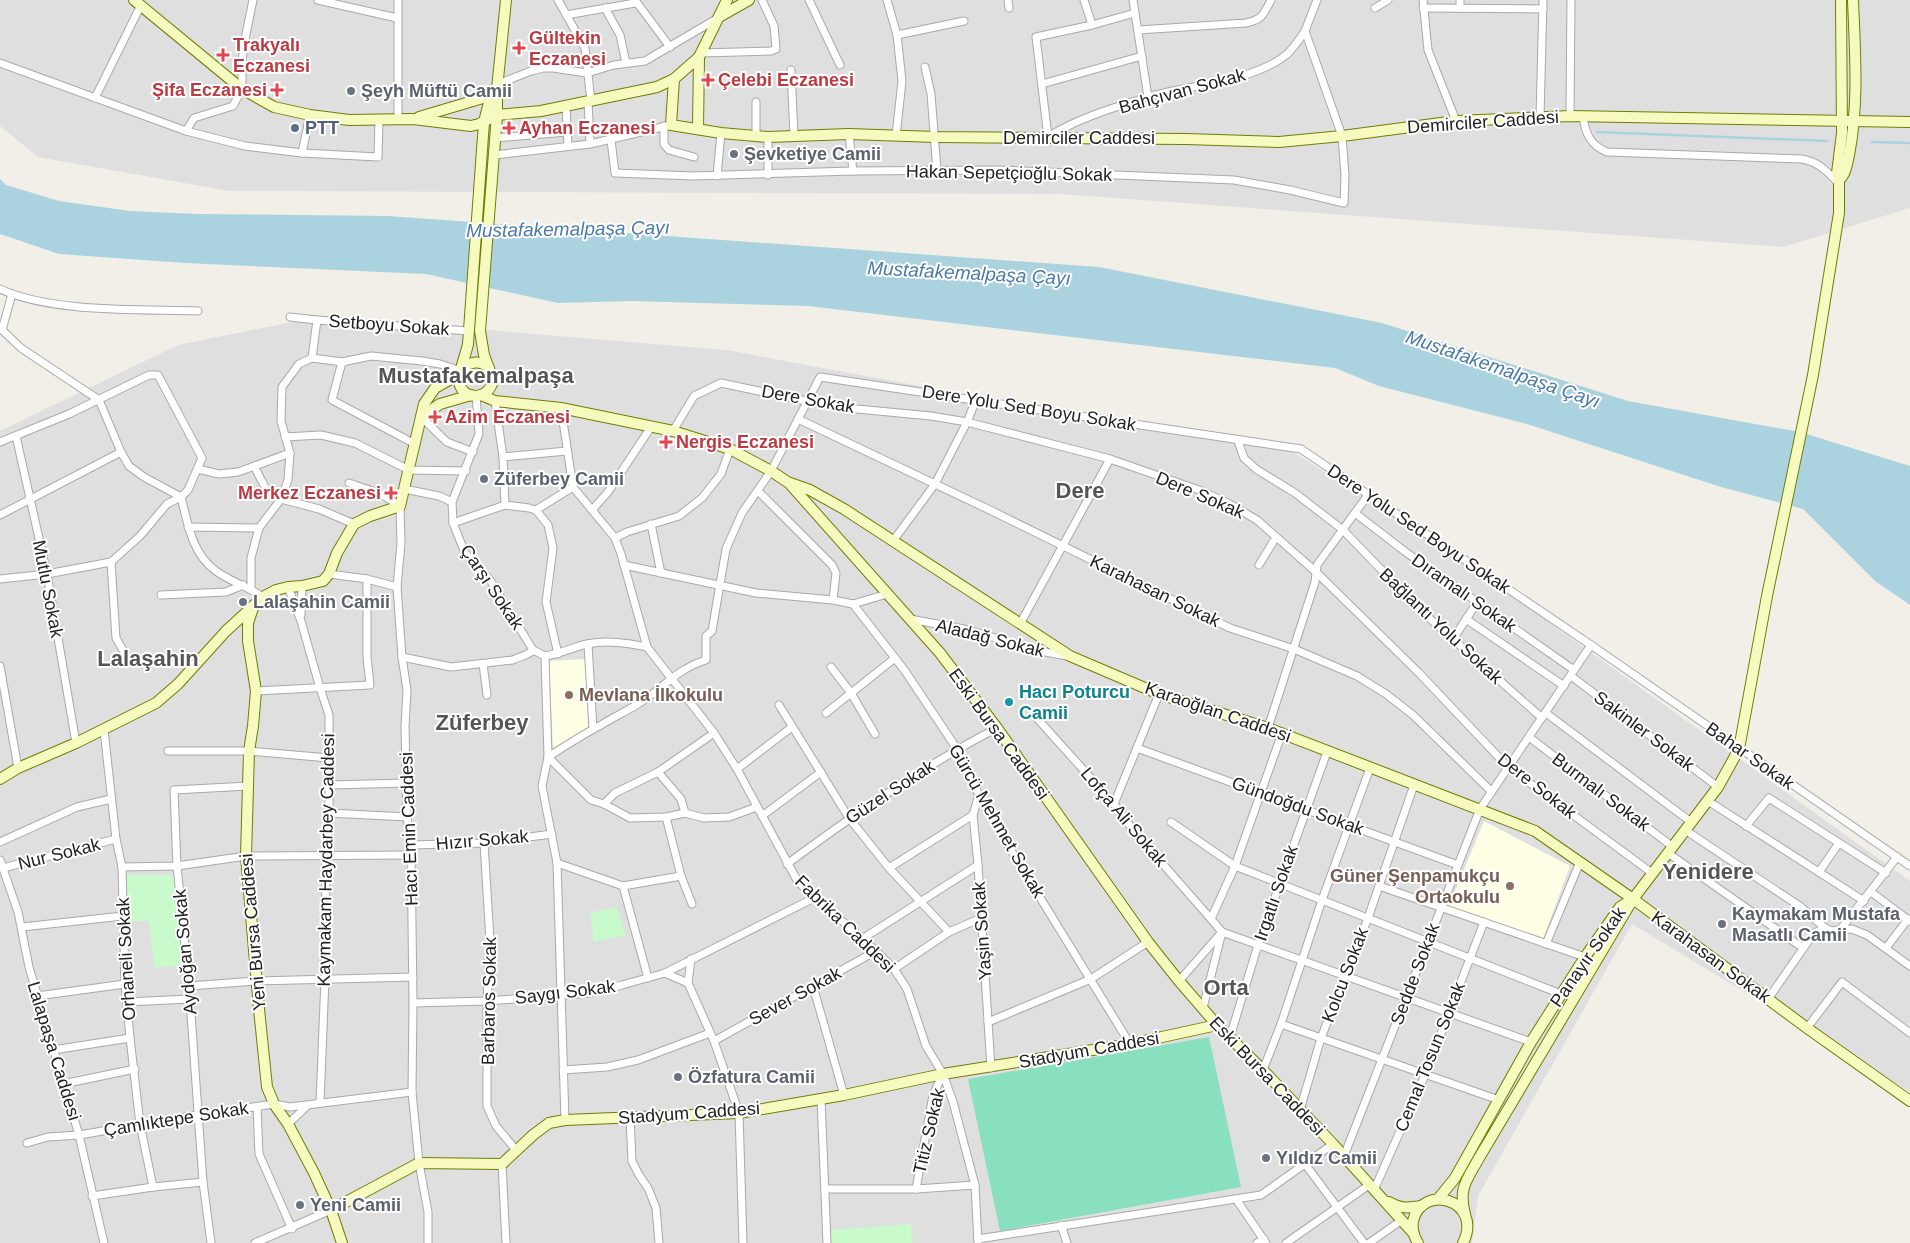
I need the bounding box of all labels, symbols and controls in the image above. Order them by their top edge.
place label: Gültekin Eczanesi [529,28,606,69]
place label: Trakyalı Eczanesi [233,35,310,76]
marker: Gültekin Eczanesi [513,42,525,54]
marker: Trakyalı Eczanesi [217,49,229,61]
street label: Bahçıvan Sokak [1117,64,1248,117]
place label: Çelebi Eczanesi [718,70,854,90]
marker: Çelebi Eczanesi [702,74,714,86]
place label: Şifa Eczanesi [152,80,267,100]
place label: Şeyh Müftü Camii [361,81,512,101]
marker: Şifa Eczanesi [271,84,283,96]
marker: Şeyh Müftü Camii [345,85,357,97]
street label: Demirciler Caddesi [1406,107,1560,137]
place label: PTT [305,118,339,138]
place label: Ayhan Eczanesi [519,118,655,138]
marker: PTT [289,122,301,134]
marker: Ayhan Eczanesi [503,122,515,134]
street label: Demirciler Caddesi [1003,128,1155,148]
place label: Şevketiye Camii [744,144,881,164]
marker: Şevketiye Camii [728,148,740,160]
street label: Hakan Sepetçioğlu Sokak [906,161,1113,185]
water label: Mustafakemalpaşa Çayı [466,217,670,241]
water label: Mustafakemalpaşa Çayı [867,257,1071,289]
street label: Setboyu Sokak [328,311,451,339]
water label: Mustafakemalpaşa Çayı [1403,326,1603,412]
district label: Mustafakemalpaşa [378,363,575,388]
street label: Dere Sokak [760,381,857,417]
street label: Dere Yolu Sed Boyu Sokak [921,381,1138,435]
place label: Azim Eczanesi [445,407,570,427]
marker: Azim Eczanesi [429,411,441,423]
place label: Nergis Eczanesi [676,432,814,452]
marker: Nergis Eczanesi [660,436,672,448]
street label: Dere Yolu Sed Boyu Sokak [1324,460,1515,598]
street label: Dere Sokak [1153,467,1248,523]
place label: Züferbey Camii [494,469,624,489]
marker: Züferbey Camii [478,473,490,485]
district label: Dere [1056,478,1104,503]
place label: Merkez Eczanesi [238,483,381,503]
marker: Merkez Eczanesi [385,487,397,499]
street label: Mutlu Sokak [29,538,67,641]
street label: Çarşı Sokak [456,541,528,634]
street label: Dıramalı Sokak [1408,550,1521,637]
street label: Karahasan Sokak [1087,551,1224,632]
street label: Bağlantı Yolu Sokak [1376,564,1507,689]
place label: Lalaşahin Camii [253,592,390,612]
marker: Lalaşahin Camii [237,596,249,608]
street label: Aladağ Sokak [934,615,1047,661]
district label: Lalaşahin [97,646,199,671]
street label: Eski Bursa Caddesi [945,665,1053,803]
street label: Karaoğlan Caddesi [1142,678,1294,746]
place label: Hacı Poturcu Camii [1019,682,1130,723]
place label: Mevlana İlkokulu [579,685,723,705]
street label: Sakinler Sokak [1590,687,1699,776]
marker: Mevlana İlkokulu [563,689,575,701]
marker: Hacı Poturcu Camii [1003,696,1015,708]
district label: Züferbey [436,710,529,735]
street label: Bahar Sokak [1702,718,1799,794]
street label: Kaymakam Haydarbey Caddesi [314,733,338,987]
street label: Gürcü Mehmet Sokak [945,741,1050,902]
street label: Dere Sokak [1494,749,1581,823]
street label: Burmalı Sokak [1548,749,1655,836]
street label: Hacı Emin Caddesi [396,752,422,906]
street label: Güzel Sokak [842,755,939,828]
street label: Lofça Ali Sokak [1077,763,1172,871]
street label: Gündoğdu Sokak [1229,773,1368,840]
street label: Hızır Sokak [435,826,530,854]
street label: Nur Sokak [16,834,103,874]
street label: Irgatlı Sokak [1250,842,1302,944]
street label: Yeni Bursa Caddesi [236,853,270,1011]
district label: Yenidere [1662,859,1754,884]
place label: Güner Şenpamukçu Ortaokulu [1330,866,1500,907]
street label: Fabrika Caddesi [791,871,899,977]
street label: Yaşin Sokak [969,880,995,981]
marker: Güner Şenpamukçu Ortaokulu [1504,880,1516,892]
street label: Aydoğan Sokak [169,887,200,1016]
street label: Orhaneli Sokak [113,896,139,1021]
street label: Panayır Sokak [1546,902,1630,1011]
place label: Kaymakam Mustafa Masatlı Camii [1732,904,1901,945]
street label: Karahasan Sokak [1648,907,1775,1007]
marker: Kaymakam Mustafa Masatlı Camii [1716,918,1728,930]
street label: Sedde Sokak [1386,920,1444,1028]
street label: Kolcu Sokak [1318,924,1373,1025]
street label: Barbaros Sokak [478,936,500,1065]
street label: Sever Sokak [746,962,845,1029]
district label: Orta [1203,975,1249,1000]
street label: Saygı Sokak [514,976,617,1008]
street label: Cemal Tosun Sokak [1391,978,1470,1135]
street label: Lalapaşa Caddesi [23,979,85,1123]
street label: Eski Bursa Caddesi [1205,1013,1329,1139]
street label: Stadyum Caddesi [1017,1028,1161,1072]
place label: Özfatura Camii [688,1067,815,1087]
marker: Özfatura Camii [672,1071,684,1083]
street label: Titiz Sokak [909,1085,949,1176]
street label: Çamlıktepe Sokak [102,1098,251,1140]
street label: Stadyum Caddesi [617,1098,761,1128]
place label: Yıldız Camii [1276,1148,1377,1168]
marker: Yıldız Camii [1260,1152,1272,1164]
place label: Yeni Camii [310,1195,401,1215]
marker: Yeni Camii [294,1199,306,1211]

